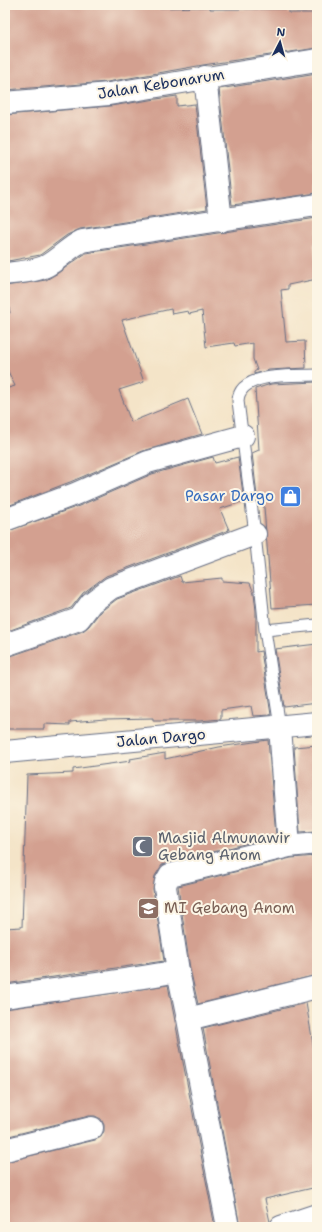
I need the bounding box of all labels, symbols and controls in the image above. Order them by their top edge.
north arrow [260,22,300,62]
text: N [276,25,286,40]
street label: Jalan Kebonarum [96,64,226,104]
shop icon: Pasar Dargo [277,483,303,509]
place label: Pasar Dargo [185,486,274,506]
street label: Jalan Dargo [116,724,206,752]
place label: Masjid Almunawir Gebang Anom [158,828,290,865]
mosque icon: Masjid Almunawir Gebang Anom [129,834,155,860]
school or university icon: MI Gebang Anom [136,895,162,921]
place label: MI Gebang Anom [164,898,295,918]

